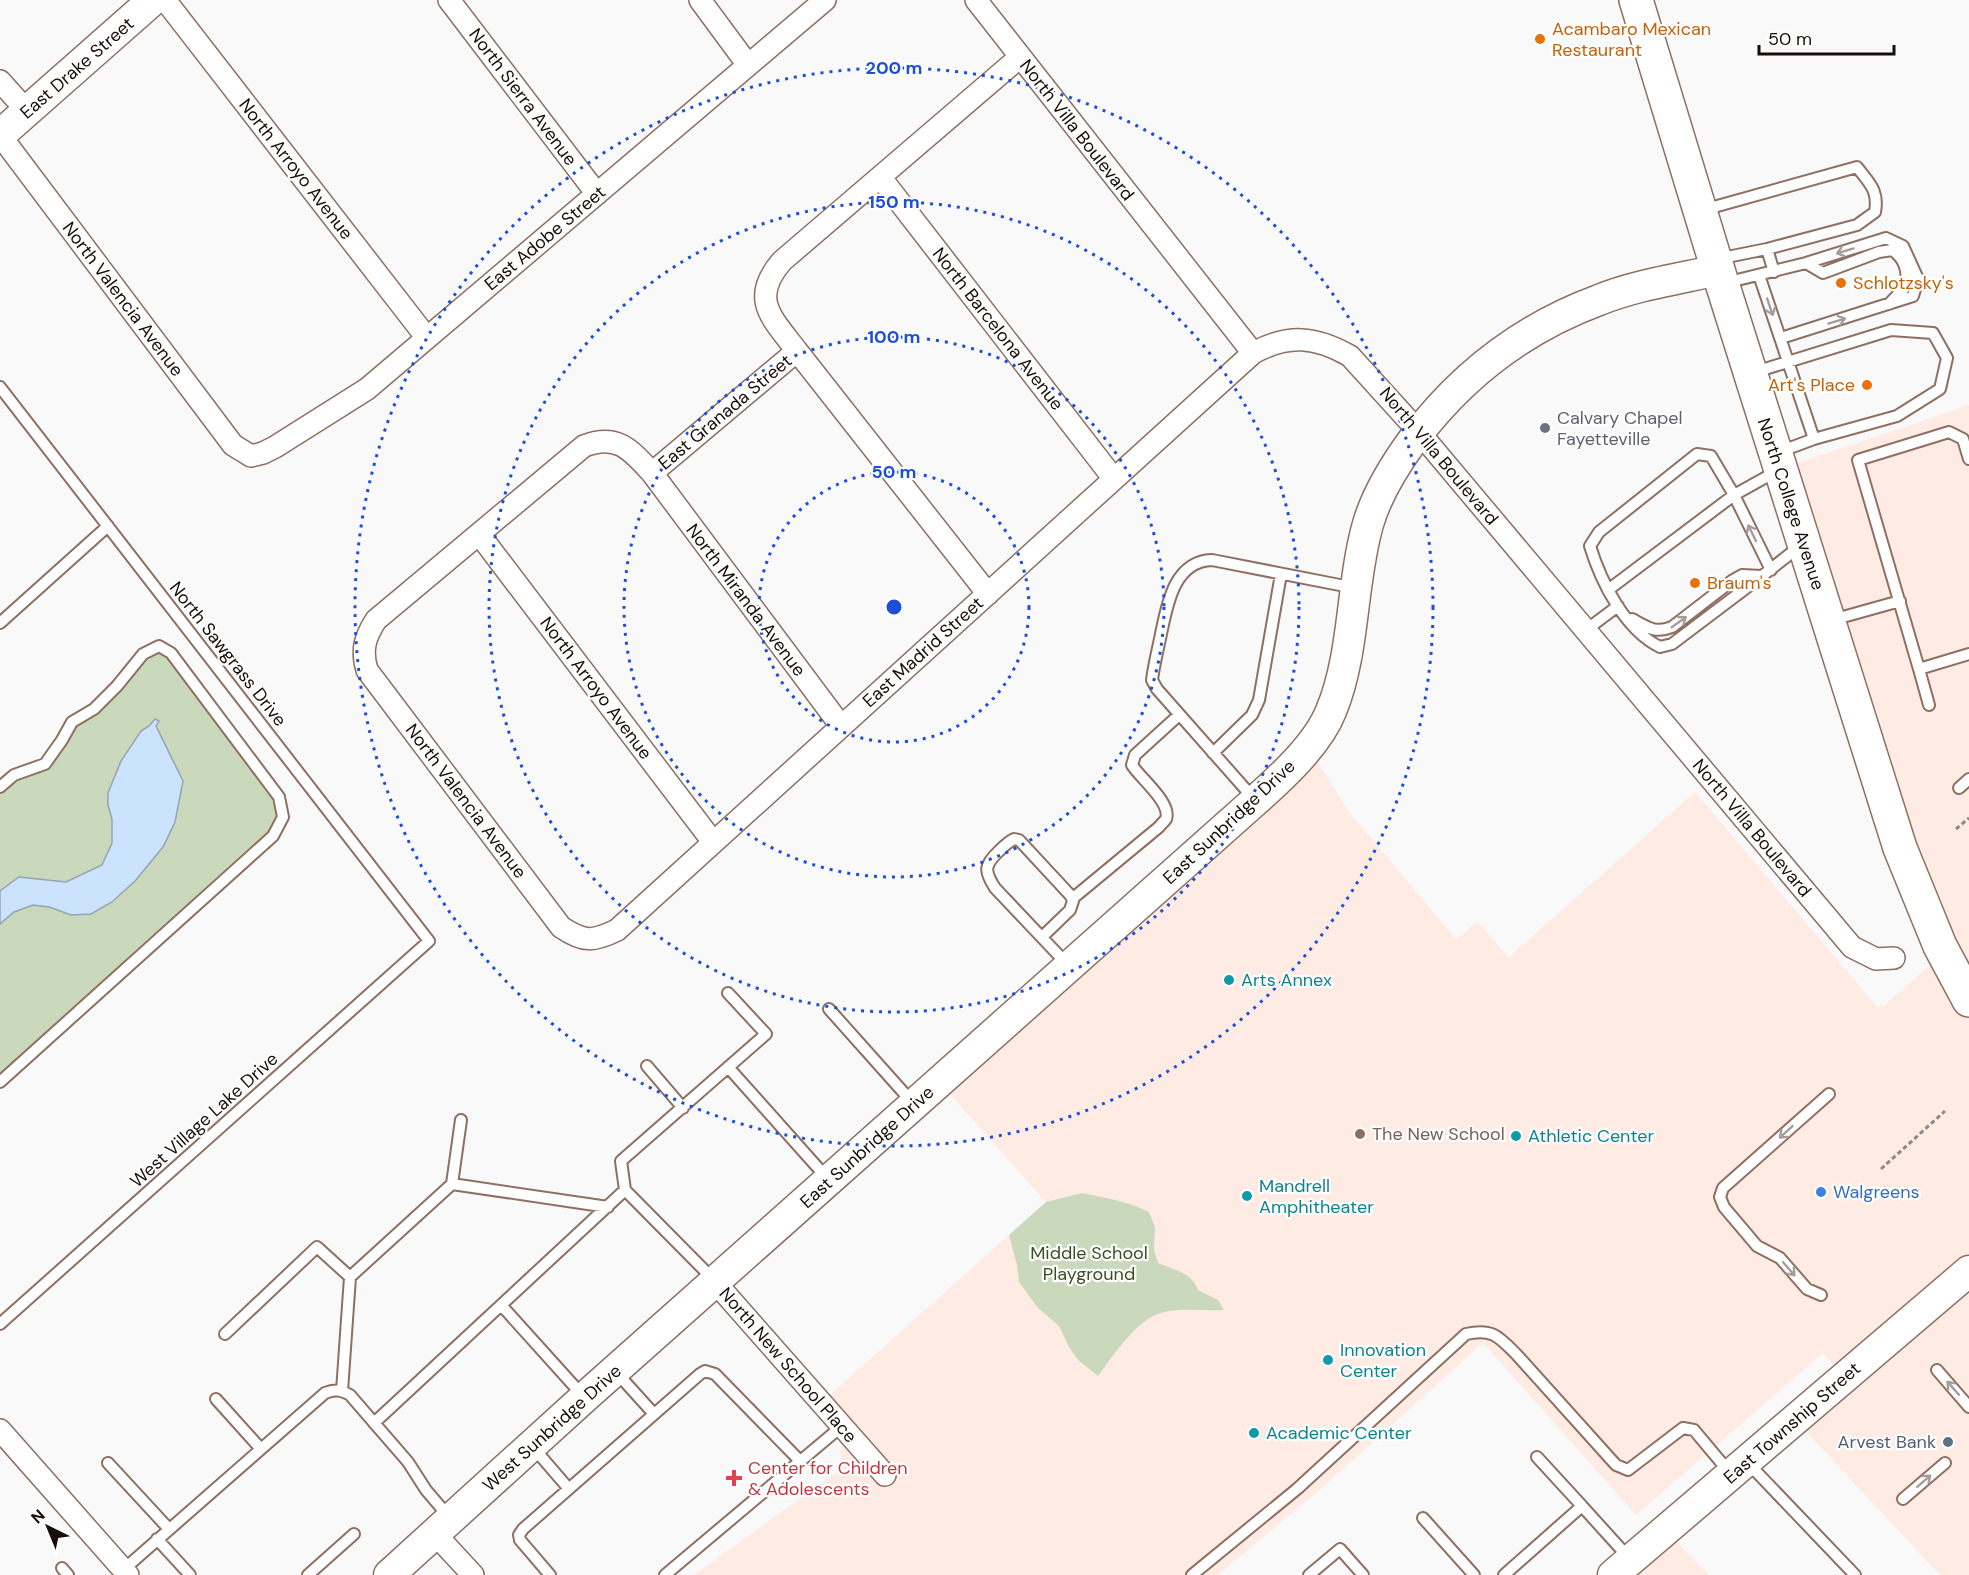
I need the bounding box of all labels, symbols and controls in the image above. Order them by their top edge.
street label: East Drake Street [15,12,139,124]
place label: Acambaro Mexican Restaurant [1552,17,1711,62]
scale bar [1759,18,1894,56]
street label: North Sierra Avenue [463,23,583,171]
text: 50 m [1768,27,1812,51]
marker: Acambaro Mexican Restaurant [1533,32,1547,46]
street label: North Villa Boulevard [1014,54,1140,206]
text: 200 m [866,56,922,80]
street label: North Arroyo Avenue [233,94,359,244]
street label: East Adobe Street [479,180,611,296]
text: 150 m [868,190,920,214]
street label: North Valencia Avenue [57,217,189,381]
street label: North Barcelona Avenue [927,243,1069,415]
one-way arrow [1836,246,1855,257]
place label: Schlotzsky's [1853,271,1954,295]
marker: Schlotzsky's [1834,276,1848,290]
one-way arrow [1765,297,1776,316]
one-way arrow [1827,315,1846,326]
text: 100 m [867,325,921,349]
street label: East Granada Street [653,349,797,475]
place label: Art's Place [1768,373,1855,397]
marker: Art's Place [1860,378,1874,392]
street label: North Villa Boulevard [1374,382,1504,530]
place label: Calvary Chapel Fayetteville [1557,406,1683,451]
street label: North College Avenue [1752,415,1830,593]
marker: Calvary Chapel Fayetteville [1538,421,1552,435]
text: 50 m [871,460,917,484]
street label: North Miranda Avenue [681,519,811,681]
one-way arrow [1746,524,1757,542]
place label: Braum's [1707,571,1772,595]
marker: Braum's [1688,576,1702,590]
street label: North Sawgrass Drive [164,577,292,731]
street label: East Madrid Street [857,591,989,713]
centre of rings [884,597,904,617]
street label: North Arroyo Avenue [534,612,658,764]
one-way arrow [1670,616,1686,628]
street label: North Valencia Avenue [400,719,532,883]
street label: East Sunbridge Drive [1158,754,1300,890]
street label: North Villa Boulevard [1687,754,1817,902]
place label: Arts Annex [1241,968,1332,992]
marker: Arts Annex [1222,973,1236,987]
street label: West Village Lake Drive [125,1047,283,1193]
street label: East Sunbridge Drive [795,1080,939,1214]
place label: The New School [1372,1122,1505,1146]
place label: Athletic Center [1528,1124,1654,1148]
one-way arrow [1778,1125,1793,1139]
marker: The New School [1353,1127,1367,1141]
marker: Athletic Center [1509,1129,1523,1143]
place label: Mandrell Amphitheater [1259,1174,1374,1219]
place label: Walgreens [1833,1180,1920,1204]
marker: Walgreens [1814,1185,1828,1199]
marker: Mandrell Amphitheater [1240,1189,1254,1203]
park label: Middle School Playground [1030,1241,1148,1286]
one-way arrow [1782,1261,1796,1276]
street label: North New School Place [714,1282,862,1448]
place label: Innovation Center [1340,1338,1426,1383]
marker: Innovation Center [1321,1353,1335,1367]
street label: East Township Street [1718,1357,1866,1489]
street label: West Sunbridge Drive [477,1359,627,1497]
one-way arrow [1946,1381,1960,1396]
place label: Academic Center [1266,1421,1412,1445]
marker: Academic Center [1247,1426,1261,1440]
place label: Arvest Bank [1838,1430,1936,1454]
marker: Arvest Bank [1941,1435,1955,1449]
place label: Center for Children & Adolescents [748,1456,908,1501]
marker: Center for Children & Adolescents [725,1469,743,1487]
one-way arrow [1916,1474,1931,1488]
north arrow [18,1497,78,1557]
text: N [27,1505,50,1528]

